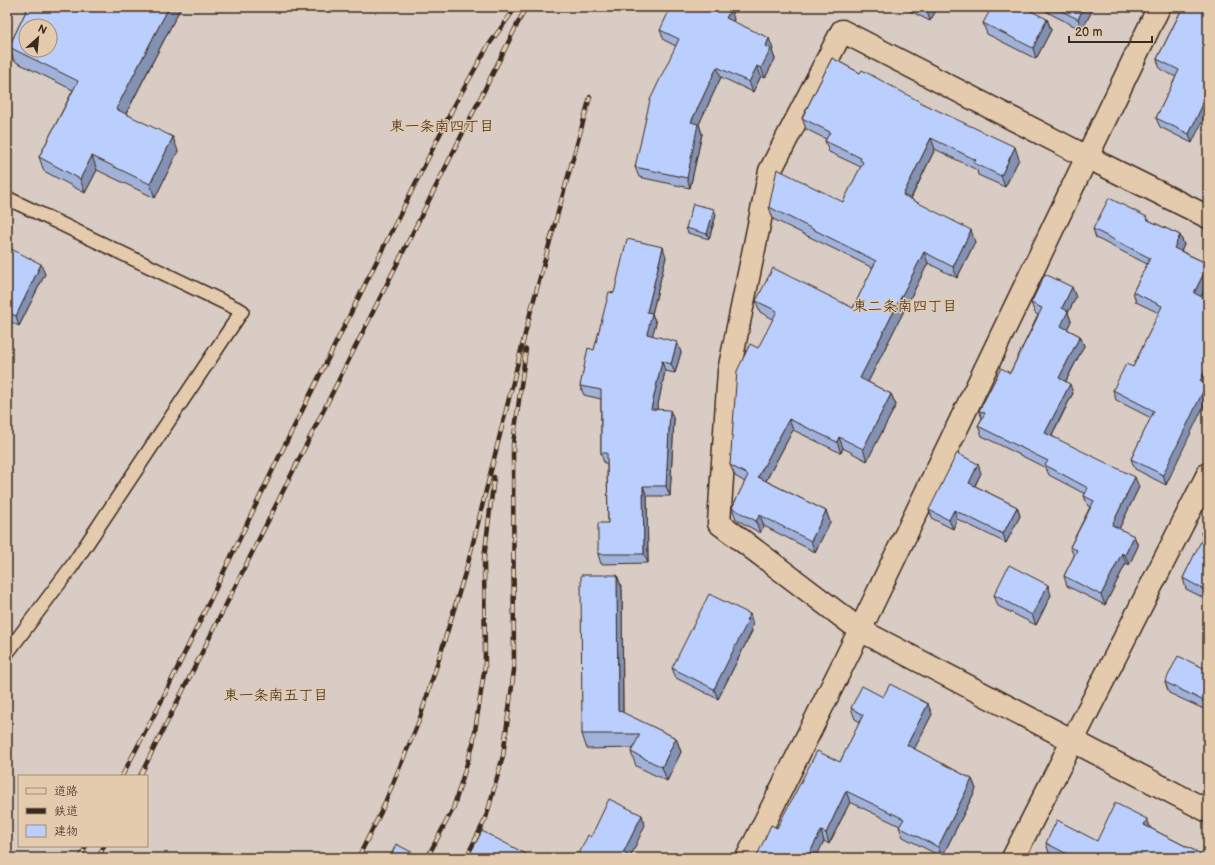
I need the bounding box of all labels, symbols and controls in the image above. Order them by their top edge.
north arrow [18,18,58,58]
scale bar [1069,18,1152,44]
text: N [36,22,49,37]
text: 20 m [1075,25,1102,40]
district label: 東一条南四丁目 [389,117,495,136]
district label: 東二条南四丁目 [852,297,958,316]
district label: 東一条南五丁目 [223,686,329,705]
legend [18,775,148,847]
text: 道路 [54,784,78,799]
text: 鉄道 [54,804,78,819]
text: 建物 [54,824,78,839]

